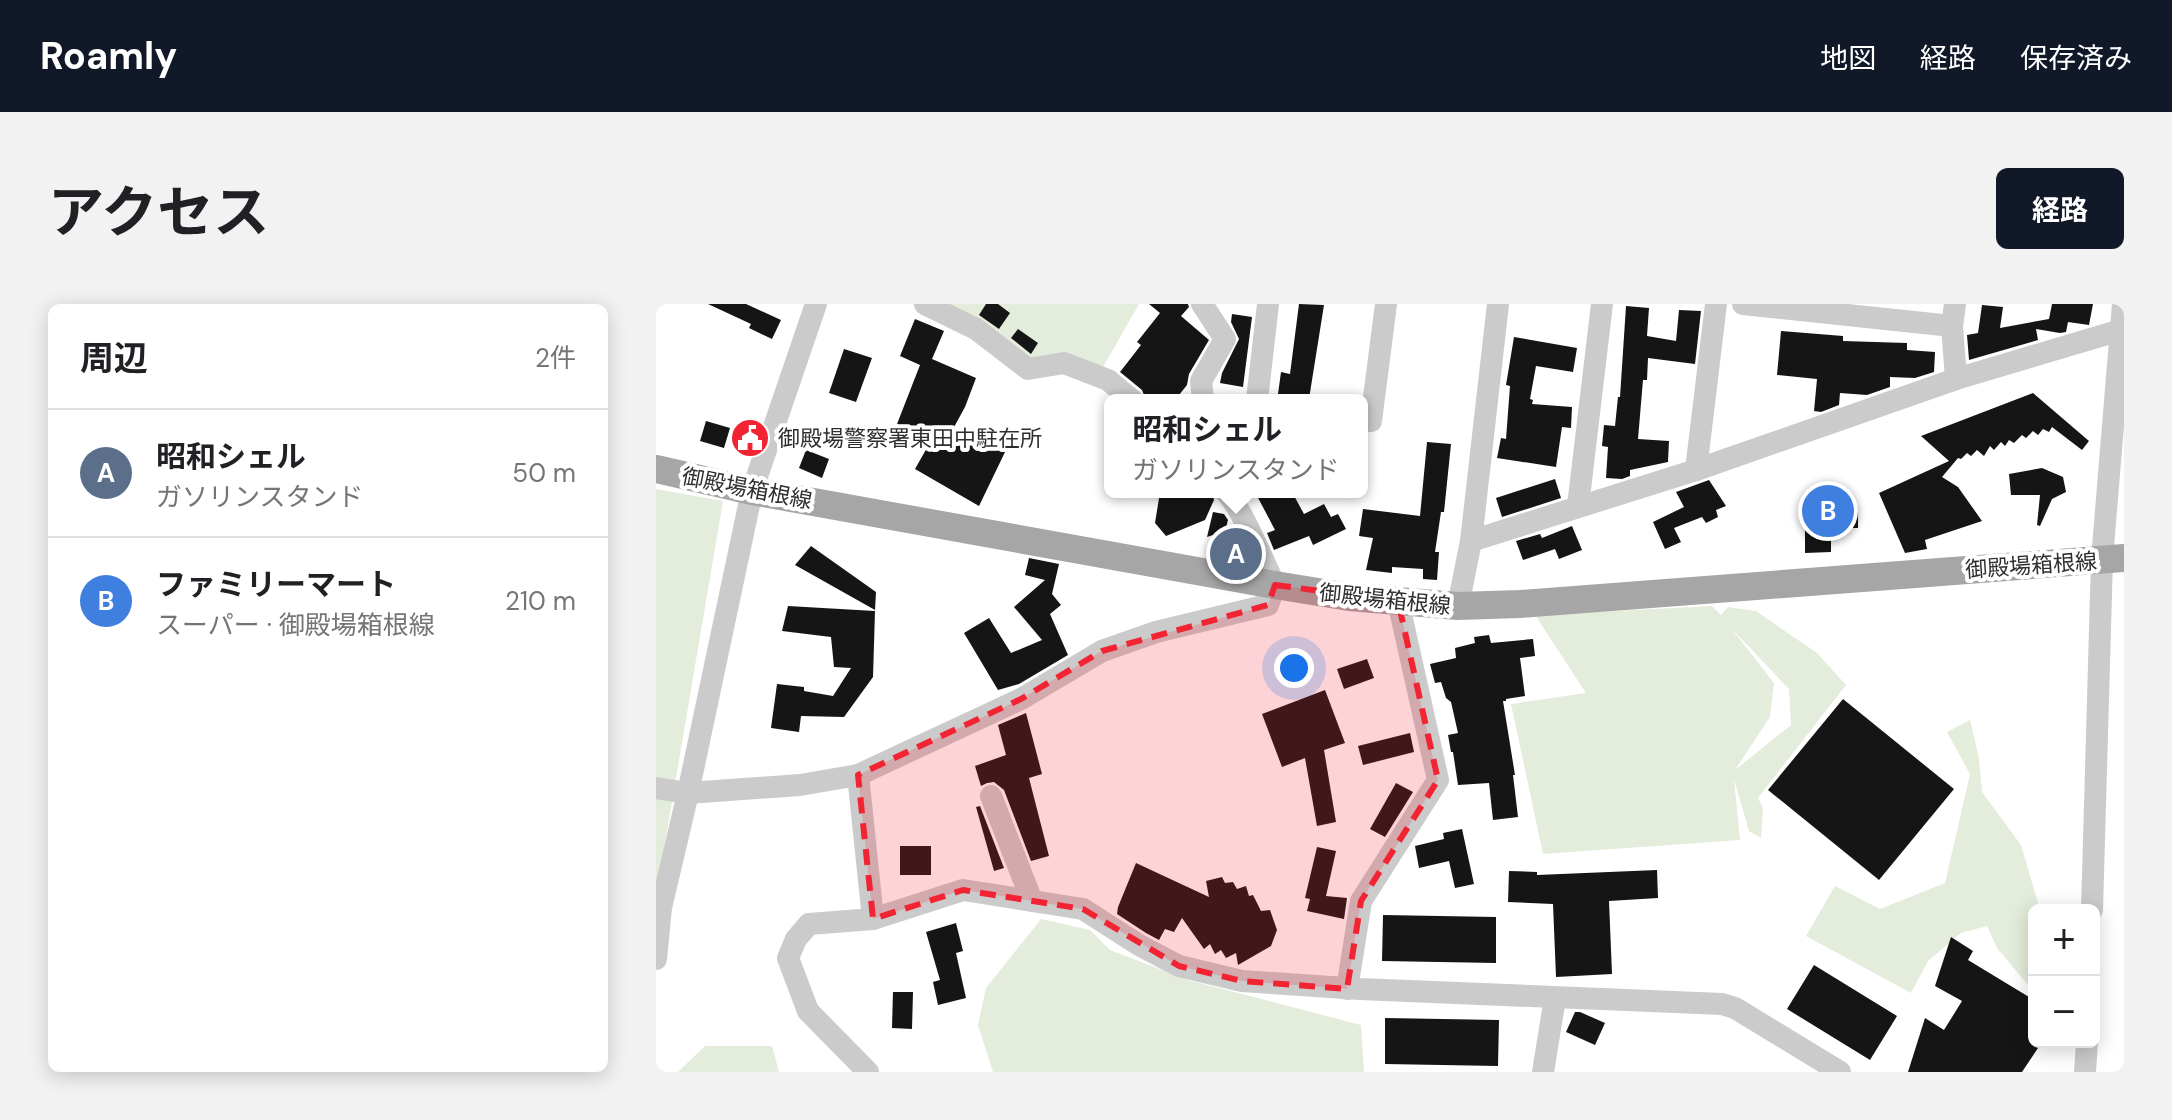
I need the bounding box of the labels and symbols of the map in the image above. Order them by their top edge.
public building icon: 御殿場警察署東田中駐在所 [729,417,771,459]
place label: 御殿場警察署東田中駐在所 [778,424,1042,453]
street label: 御殿場箱根線 [679,462,814,515]
pin: B [1802,481,1854,541]
pin: A [1210,524,1262,584]
street label: 御殿場箱根線 [1964,546,2098,585]
street label: 御殿場箱根線 [1318,578,1452,621]
your location [1274,648,1314,688]

